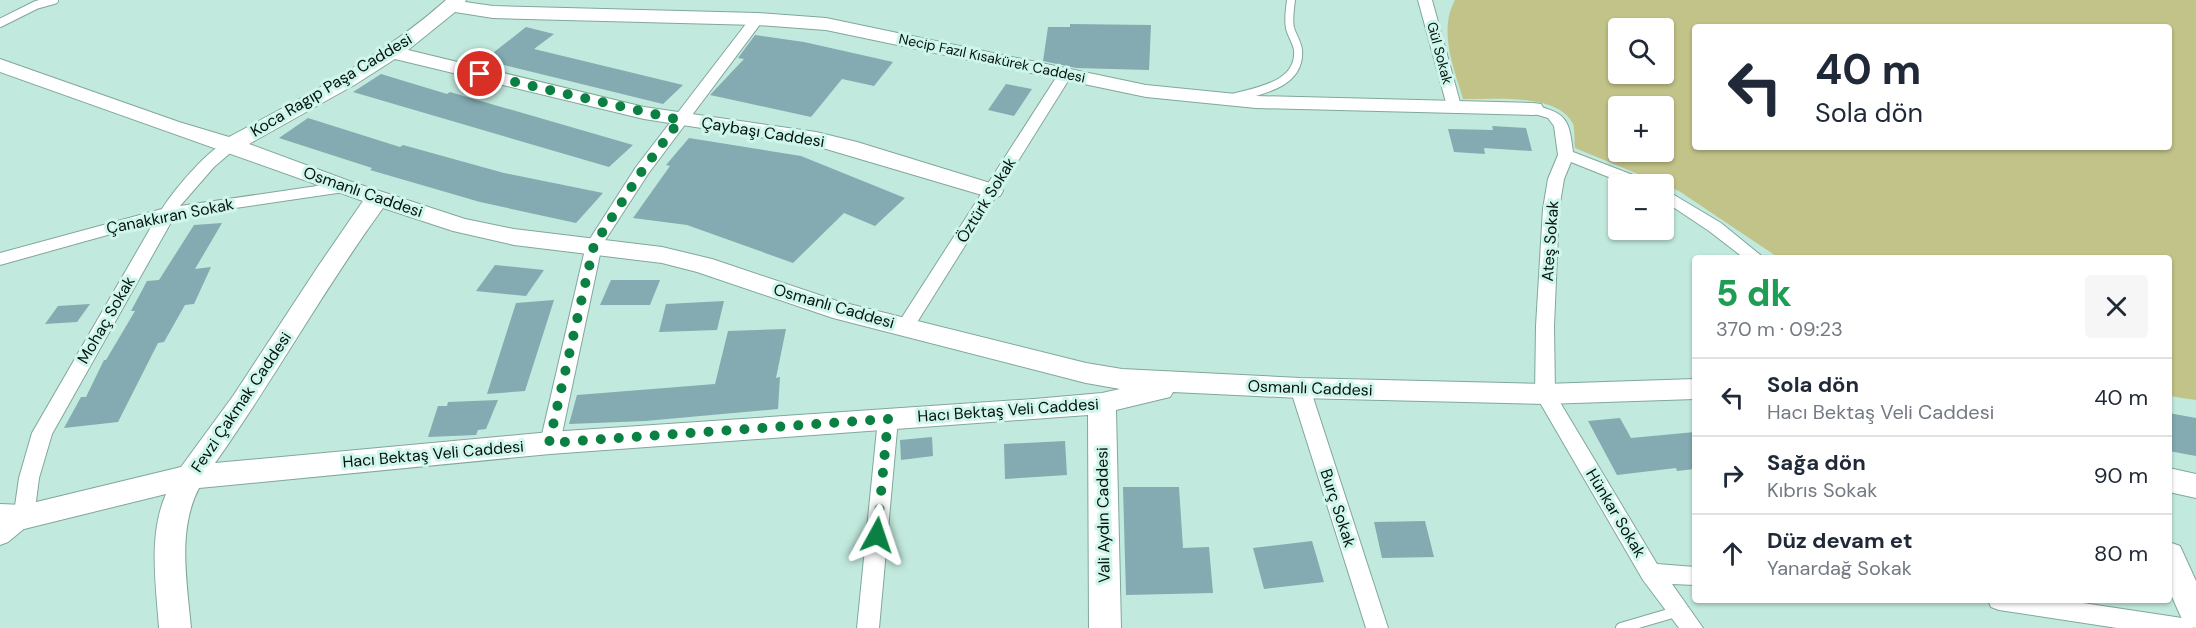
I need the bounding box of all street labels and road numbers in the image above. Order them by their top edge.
street label: Gül Sokak [1423,20,1457,86]
street label: Koca Ragıp Paşa Caddesi [246,28,416,142]
street label: Necip Fazıl Kısakürek Caddesi [897,29,1087,87]
street label: Çaybaşı Caddesi [700,112,826,152]
street label: Öztürk Sokak [951,153,1021,247]
street label: Osmanlı Caddesi [301,162,425,222]
street label: Çanakkıran Sokak [104,193,236,239]
street label: Ateş Sokak [1537,200,1563,282]
street label: Mohaç Sokak [72,272,140,368]
street label: Osmanlı Caddesi [771,279,897,333]
street label: Fevzi Çakmak Caddesi [186,328,296,476]
street label: Osmanlı Caddesi [1247,375,1373,401]
street label: Hacı Bektaş Veli Caddesi [917,393,1099,427]
street label: Hacı Bektaş Veli Caddesi [342,436,524,472]
street label: Vali Aydın Caddesi [1091,447,1115,583]
street label: Hünkar Sokak [1581,465,1651,561]
street label: Burç Sokak [1315,466,1361,550]

